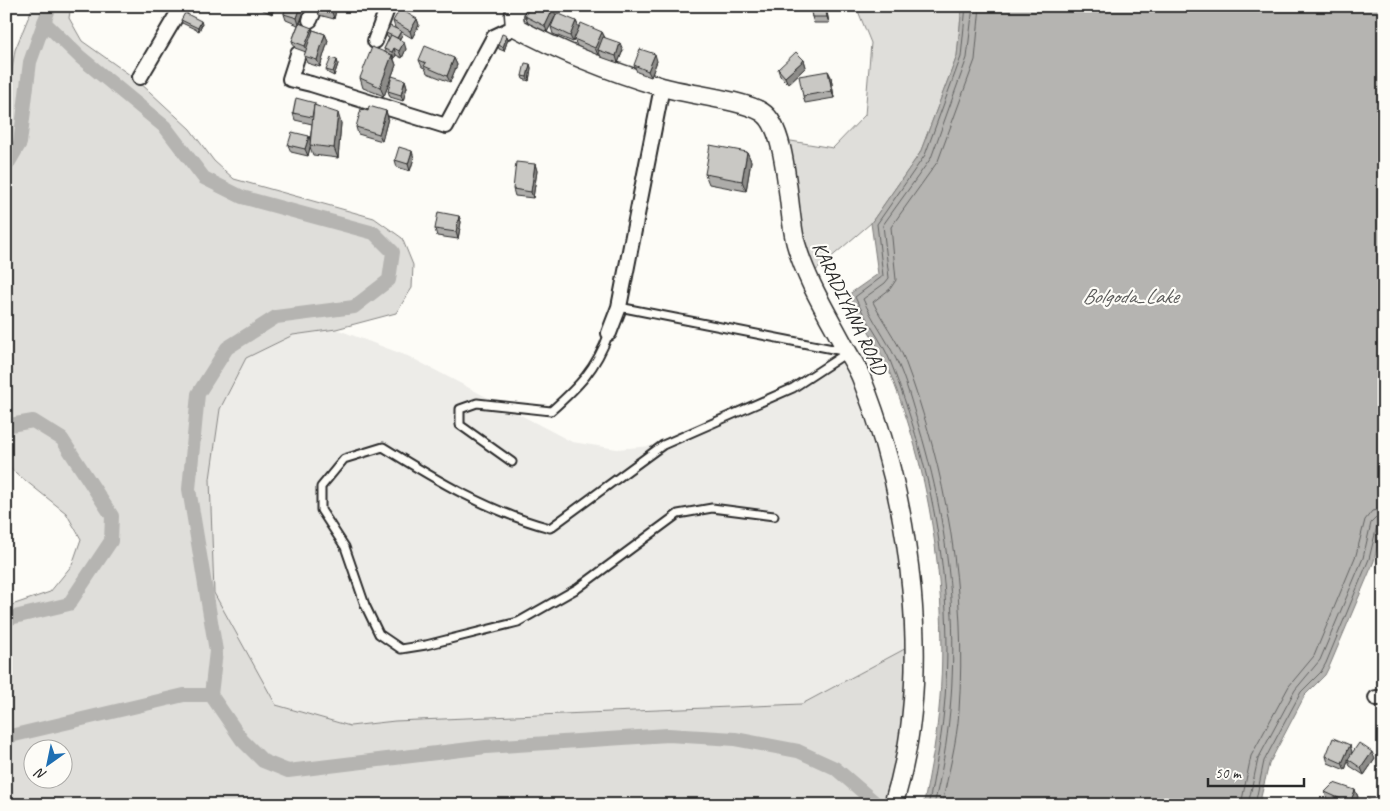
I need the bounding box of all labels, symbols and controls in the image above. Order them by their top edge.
street label: KARADIYANA ROAD [807,238,893,380]
water label: Bolgoda_Lake [1082,283,1181,309]
north arrow [22,738,72,788]
scale bar [1208,756,1304,788]
text: N [31,764,49,784]
text: 50 m [1215,764,1242,783]

